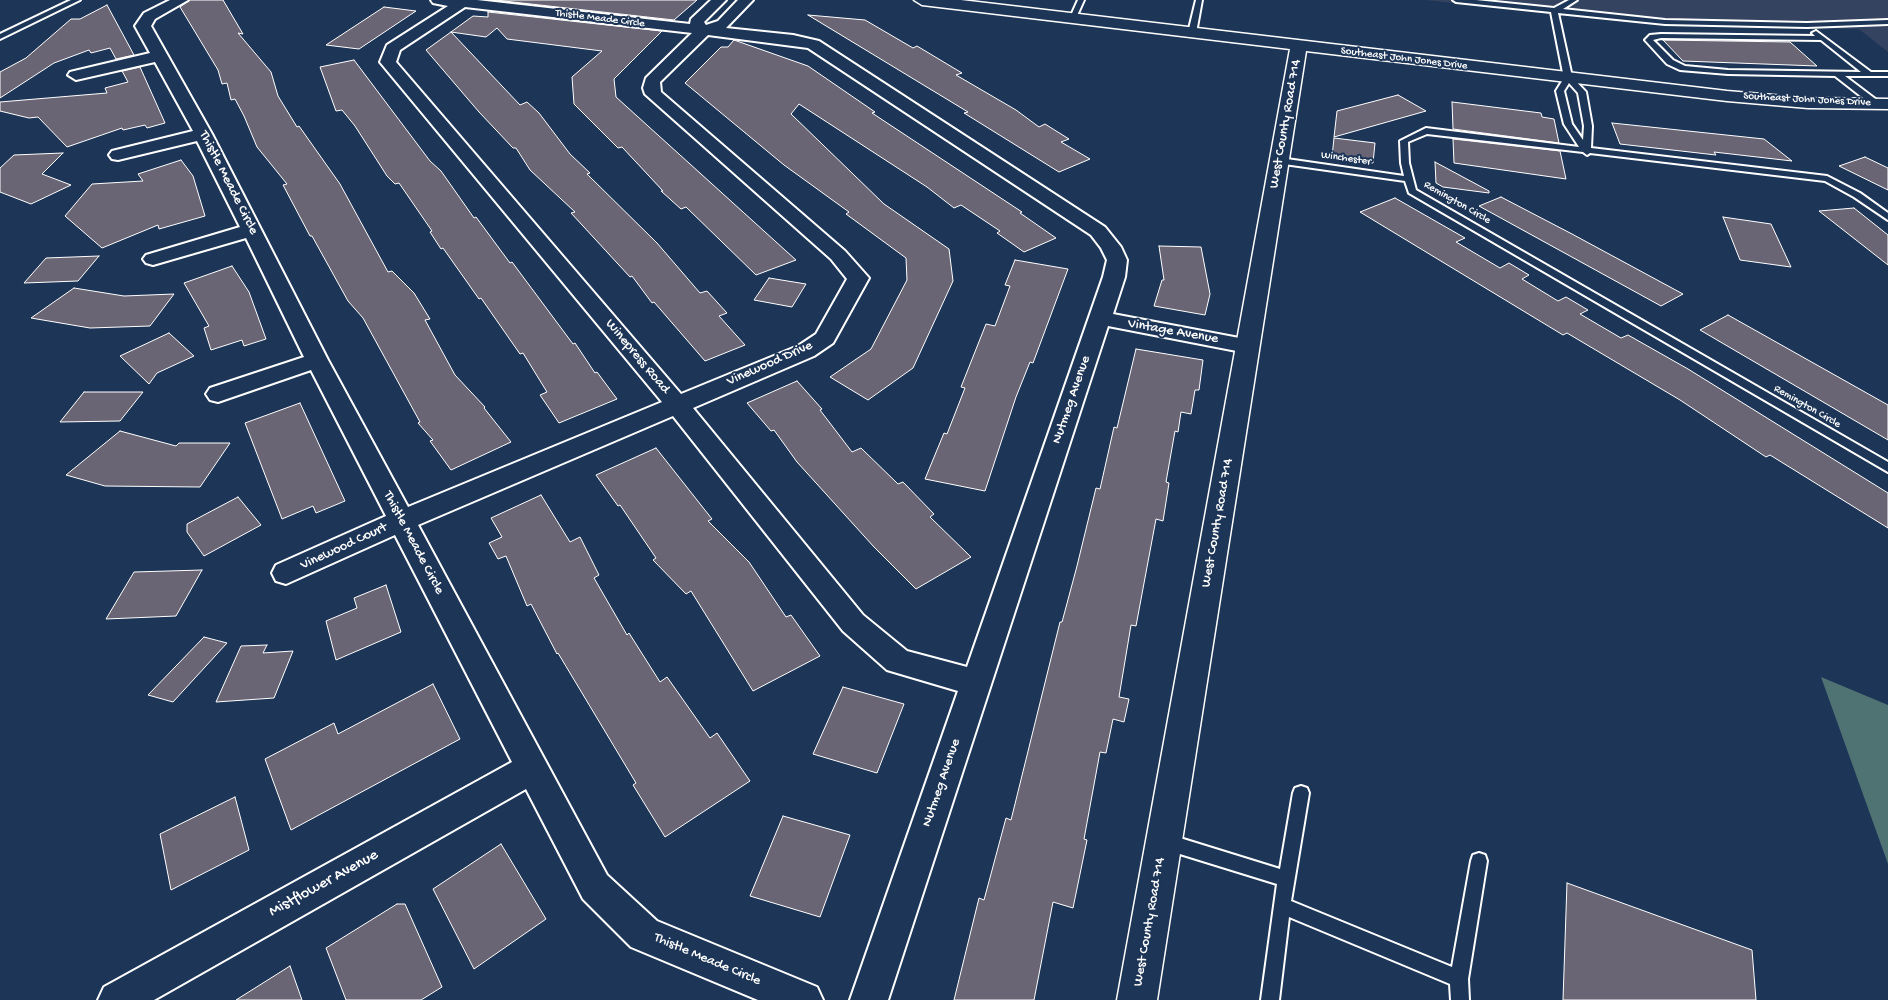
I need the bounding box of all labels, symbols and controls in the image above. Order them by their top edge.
street label: Thistle Meade Circle [555,7,645,31]
street label: Southeast John Jones Drive [1340,45,1468,73]
street label: West County Road 714 [1266,58,1306,190]
street label: Southeast John Jones Drive [1743,90,1871,110]
street label: Thistle Meade Circle [195,128,261,238]
street label: Winchester [1320,149,1372,169]
street label: Remington Circle [1421,178,1493,228]
street label: Winepress Road [601,316,673,398]
street label: Vintage Avenue [1126,316,1220,348]
street label: Vinewood Drive [725,338,815,390]
street label: Nutmeg Avenue [1049,354,1095,446]
street label: Remington Circle [1771,382,1843,432]
street label: West County Road 714 [1198,457,1238,589]
street label: Thistle Meade Circle [379,488,447,598]
street label: Vinewood Court [298,520,390,574]
street label: Nutmeg Avenue [919,737,965,829]
street label: Mistflower Avenue [266,846,382,922]
street label: West County Road 714 [1130,856,1170,988]
street label: Thistle Meade Circle [651,930,763,990]

